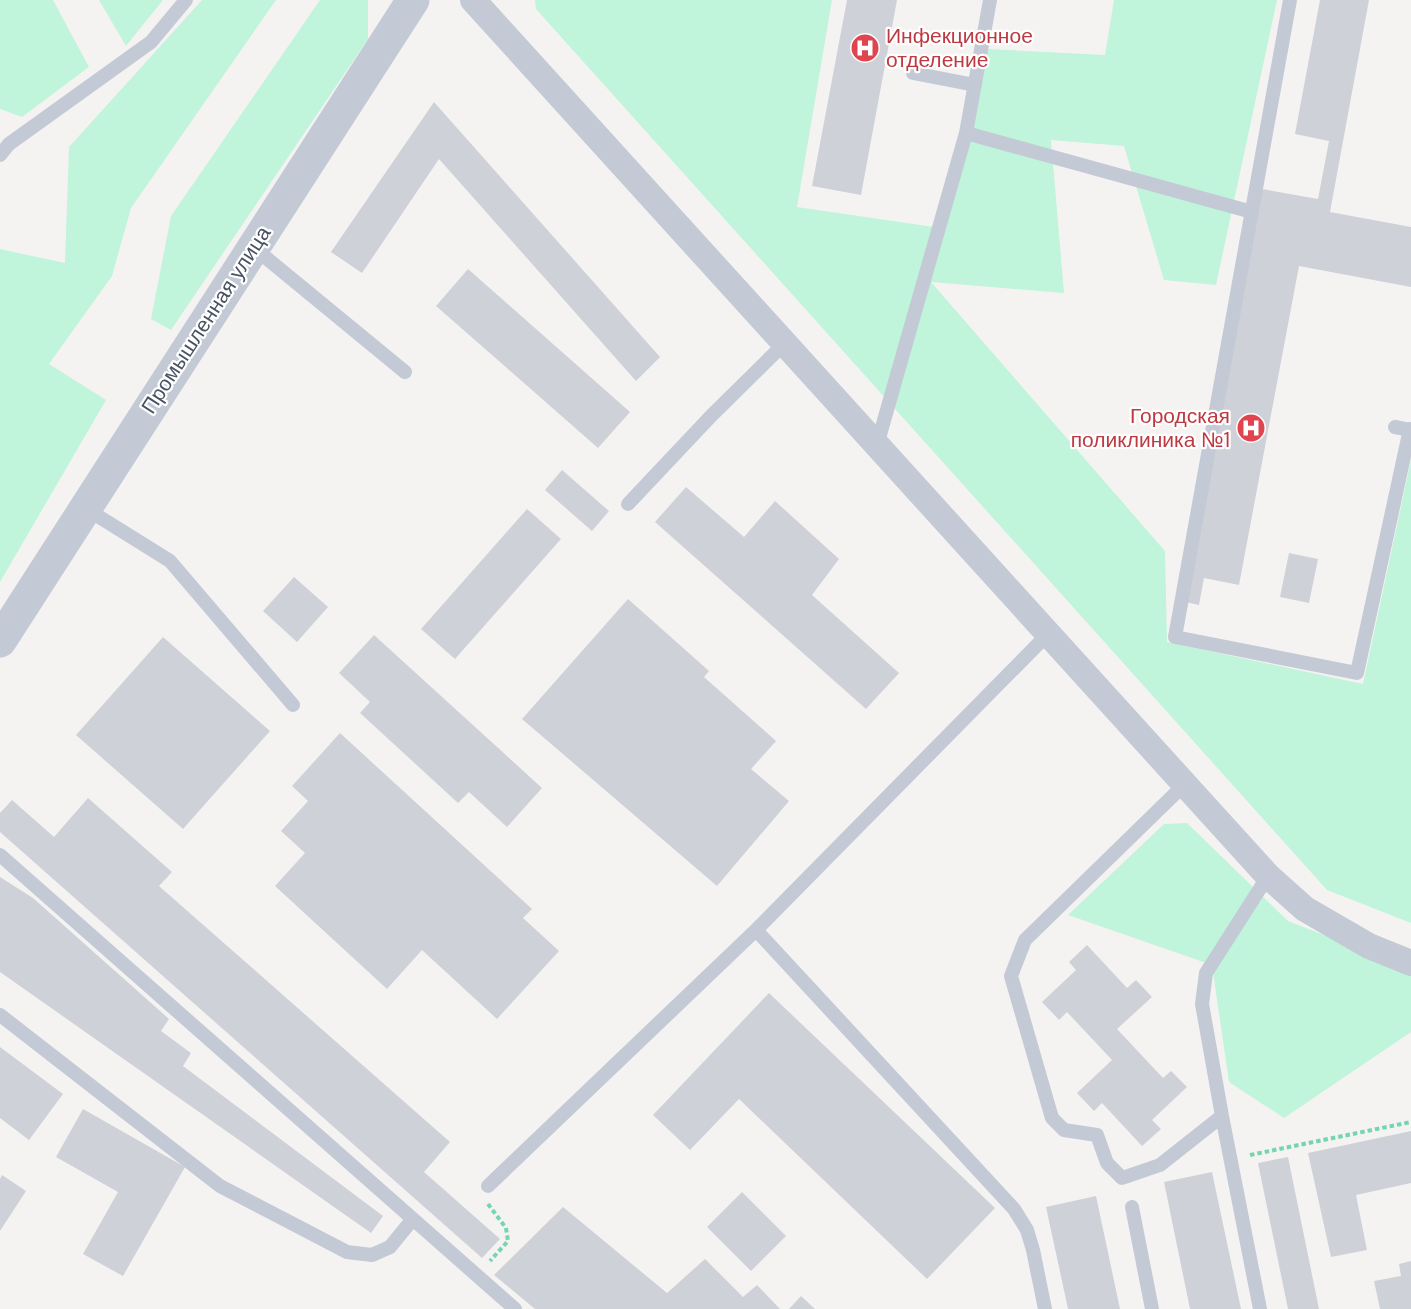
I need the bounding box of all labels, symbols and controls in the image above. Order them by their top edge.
place label: Инфекционное отделение [886,22,1033,74]
hospital icon: Инфекционное отделение [849,32,881,64]
street label: Промышленная улица [135,221,277,419]
place label: Городская поликлиника №1 [1071,402,1230,454]
hospital icon: Городская поликлиника №1 [1235,412,1267,444]

